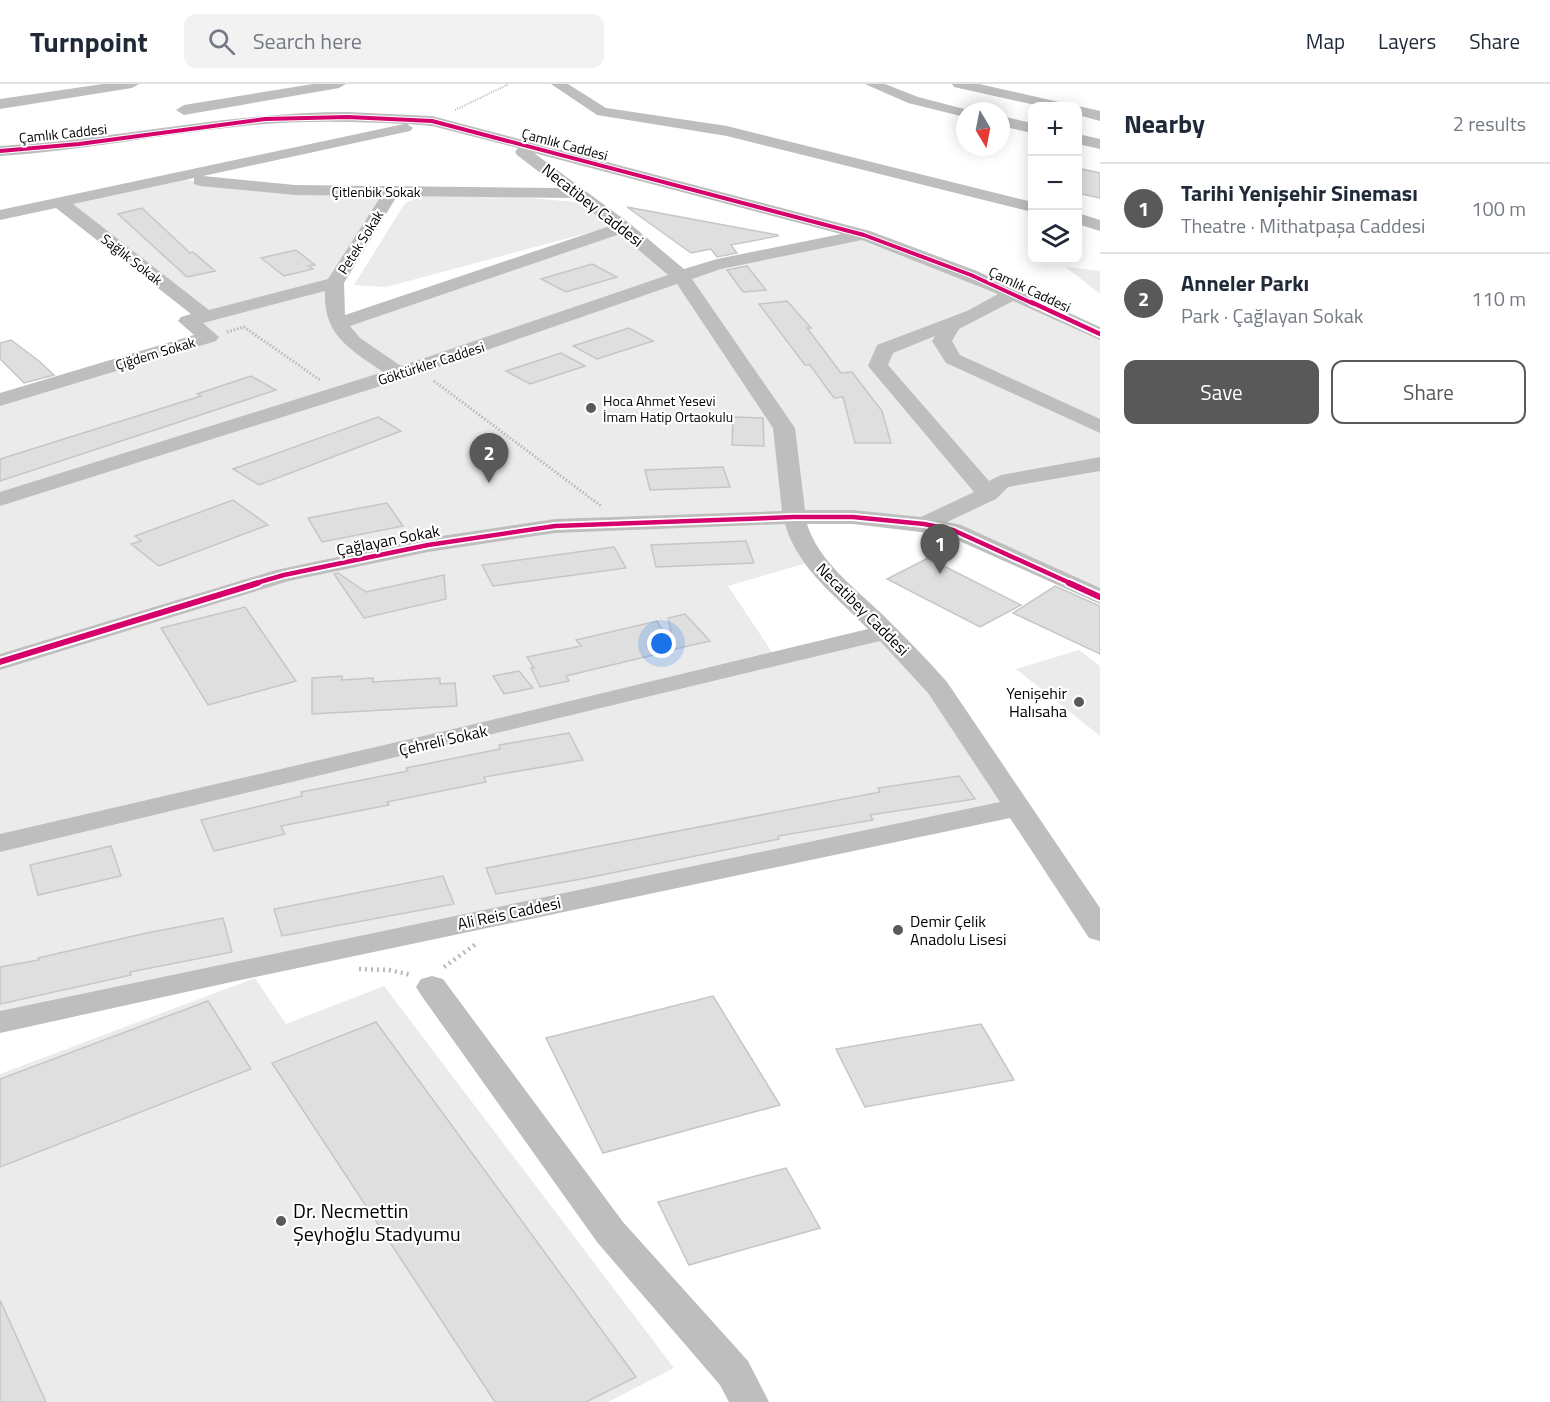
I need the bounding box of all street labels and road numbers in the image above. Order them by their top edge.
street label: Çamlık Caddesi [18,118,108,148]
street label: Çamlık Caddesi [520,122,610,166]
street label: Necatibey Caddesi [537,158,649,252]
street label: Çitlenbik Sokak [332,181,421,202]
street label: Petek Sokak [332,205,388,278]
street label: Sağlık Sokak [97,228,168,290]
street label: Çamlık Caddesi [985,261,1075,317]
street label: Çiğdem Sokak [112,331,198,375]
street label: Göktürkler Caddesi [375,336,487,390]
street label: Çağlayan Sokak [334,518,442,562]
street label: Necatibey Caddesi [811,557,915,661]
street label: Çehreli Sokak [397,718,490,762]
street label: Ali Reis Caddesi [455,890,563,936]

